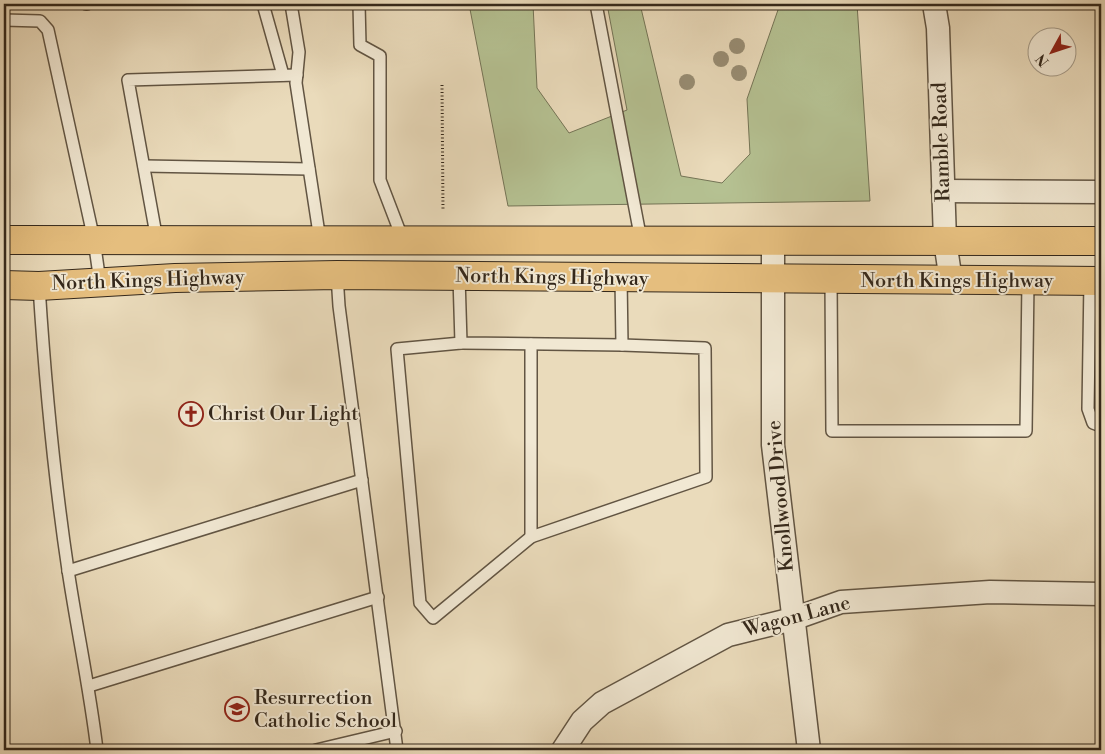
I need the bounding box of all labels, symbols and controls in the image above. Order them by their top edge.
north arrow [1028,28,1078,78]
text: N [1032,50,1053,70]
street label: Ramble Road [927,81,957,202]
street label: North Kings Highway [455,264,649,292]
street label: North Kings Highway [51,265,245,297]
street label: North Kings Highway [860,269,1054,294]
church icon: Christ Our Light [178,401,204,427]
place label: Christ Our Light [208,402,358,427]
street label: Knollwood Drive [762,419,800,573]
street label: Wagon Lane [740,591,853,644]
place label: Resurrection Catholic School [254,686,397,734]
school or university icon: Resurrection Catholic School [224,696,250,722]

